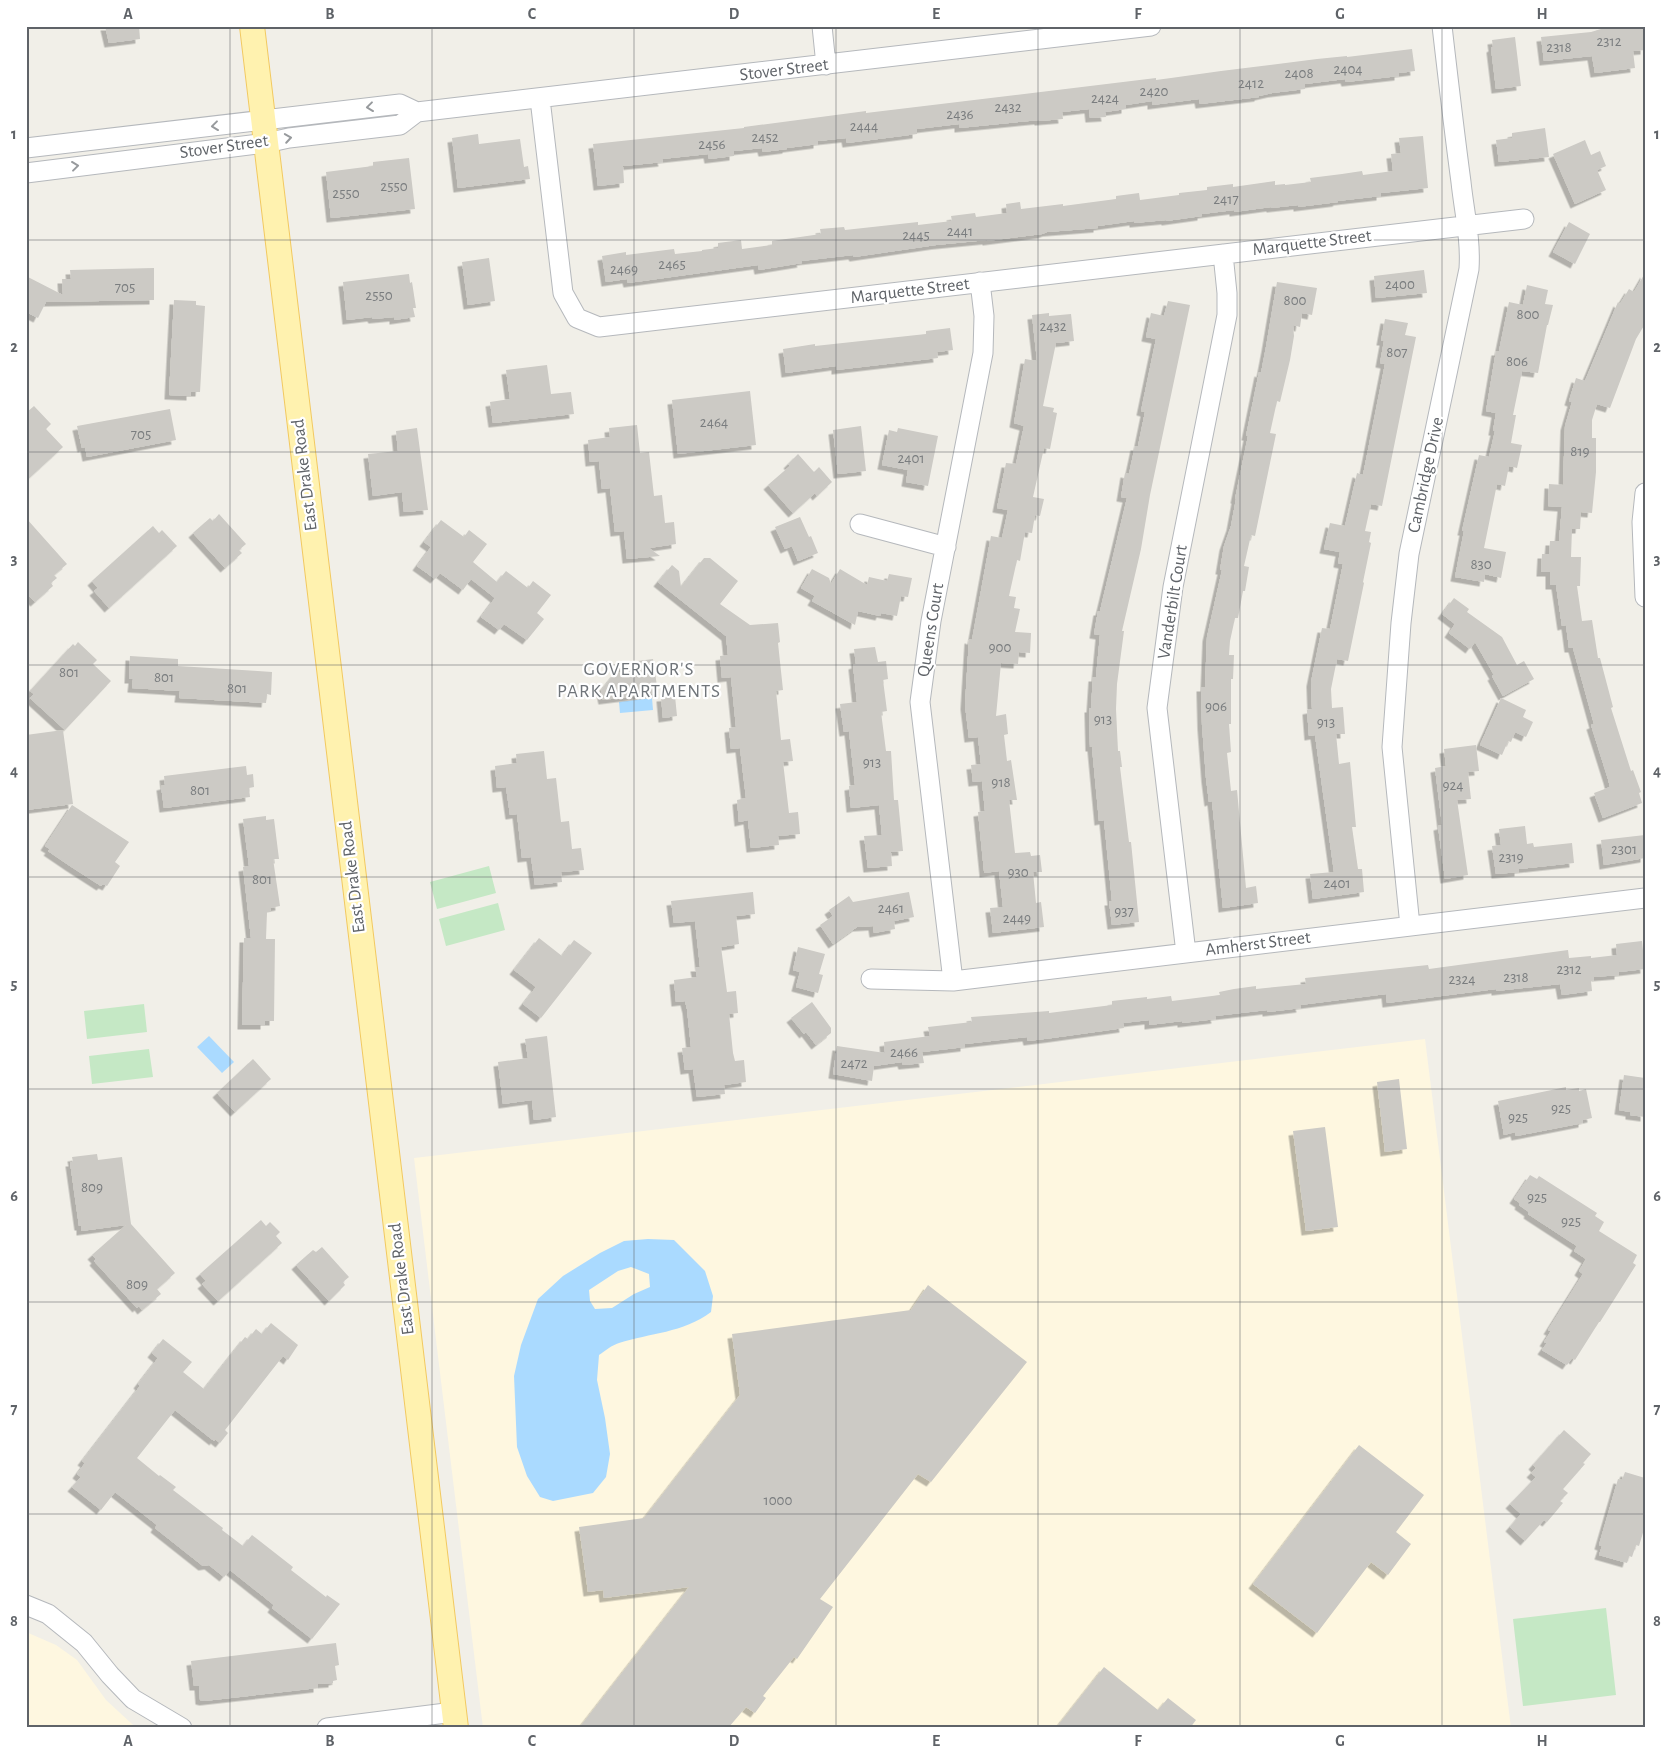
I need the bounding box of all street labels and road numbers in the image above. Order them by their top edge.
street label: Stover Street [739,56,830,84]
street label: Stover Street [178,132,270,162]
street label: Marquette Street [1252,227,1373,259]
street label: Marquette Street [850,275,971,307]
street label: Cambridge Drive [1405,415,1447,535]
street label: East Drake Road [289,418,321,532]
street label: Vanderbilt Court [1155,543,1191,660]
street label: Queens Court [915,582,947,678]
street label: East Drake Road [337,820,369,934]
street label: Amherst Street [1204,929,1312,959]
street label: East Drake Road [386,1222,418,1336]

